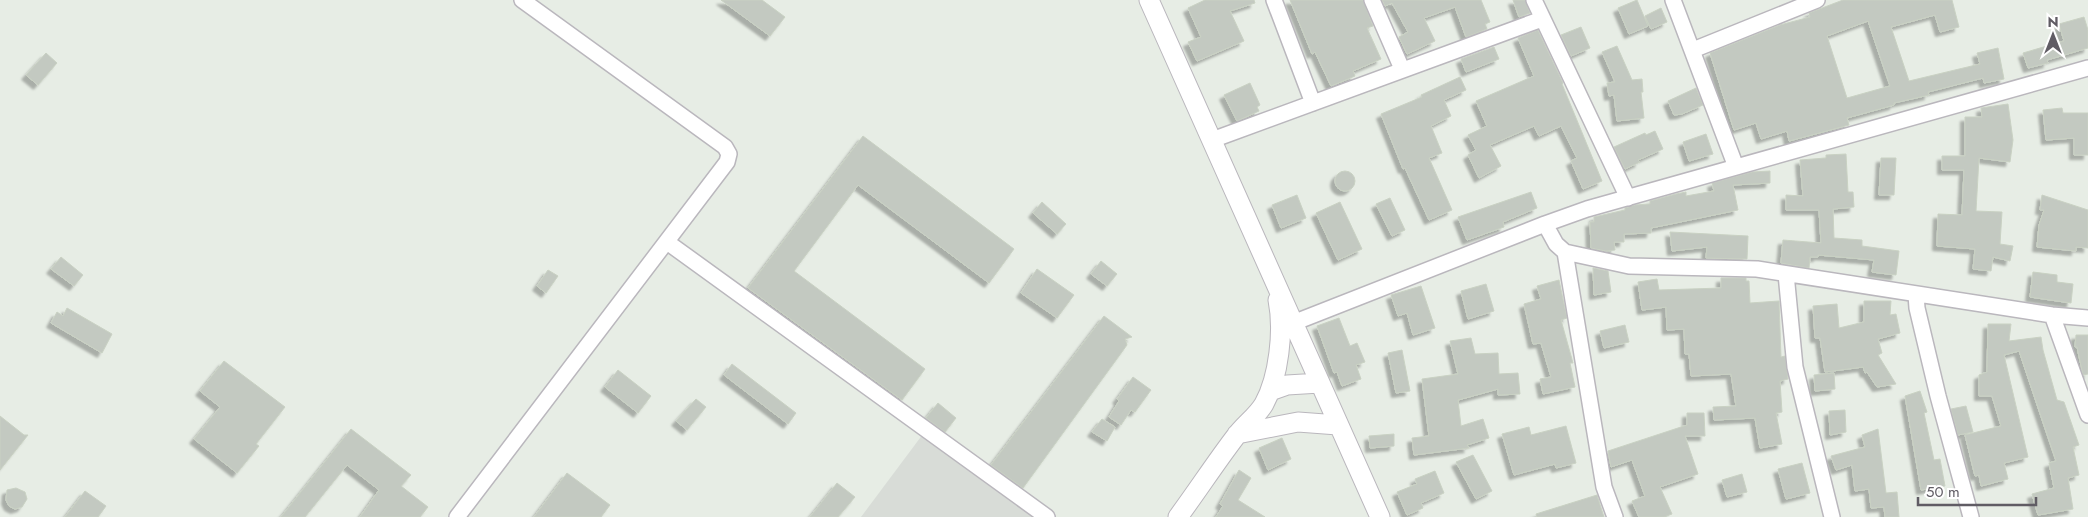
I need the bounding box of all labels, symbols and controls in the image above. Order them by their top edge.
north arrow [2028,10,2078,60]
text: N [2047,12,2059,32]
scale bar [1918,474,2036,506]
text: 50 m [1926,481,1960,503]

